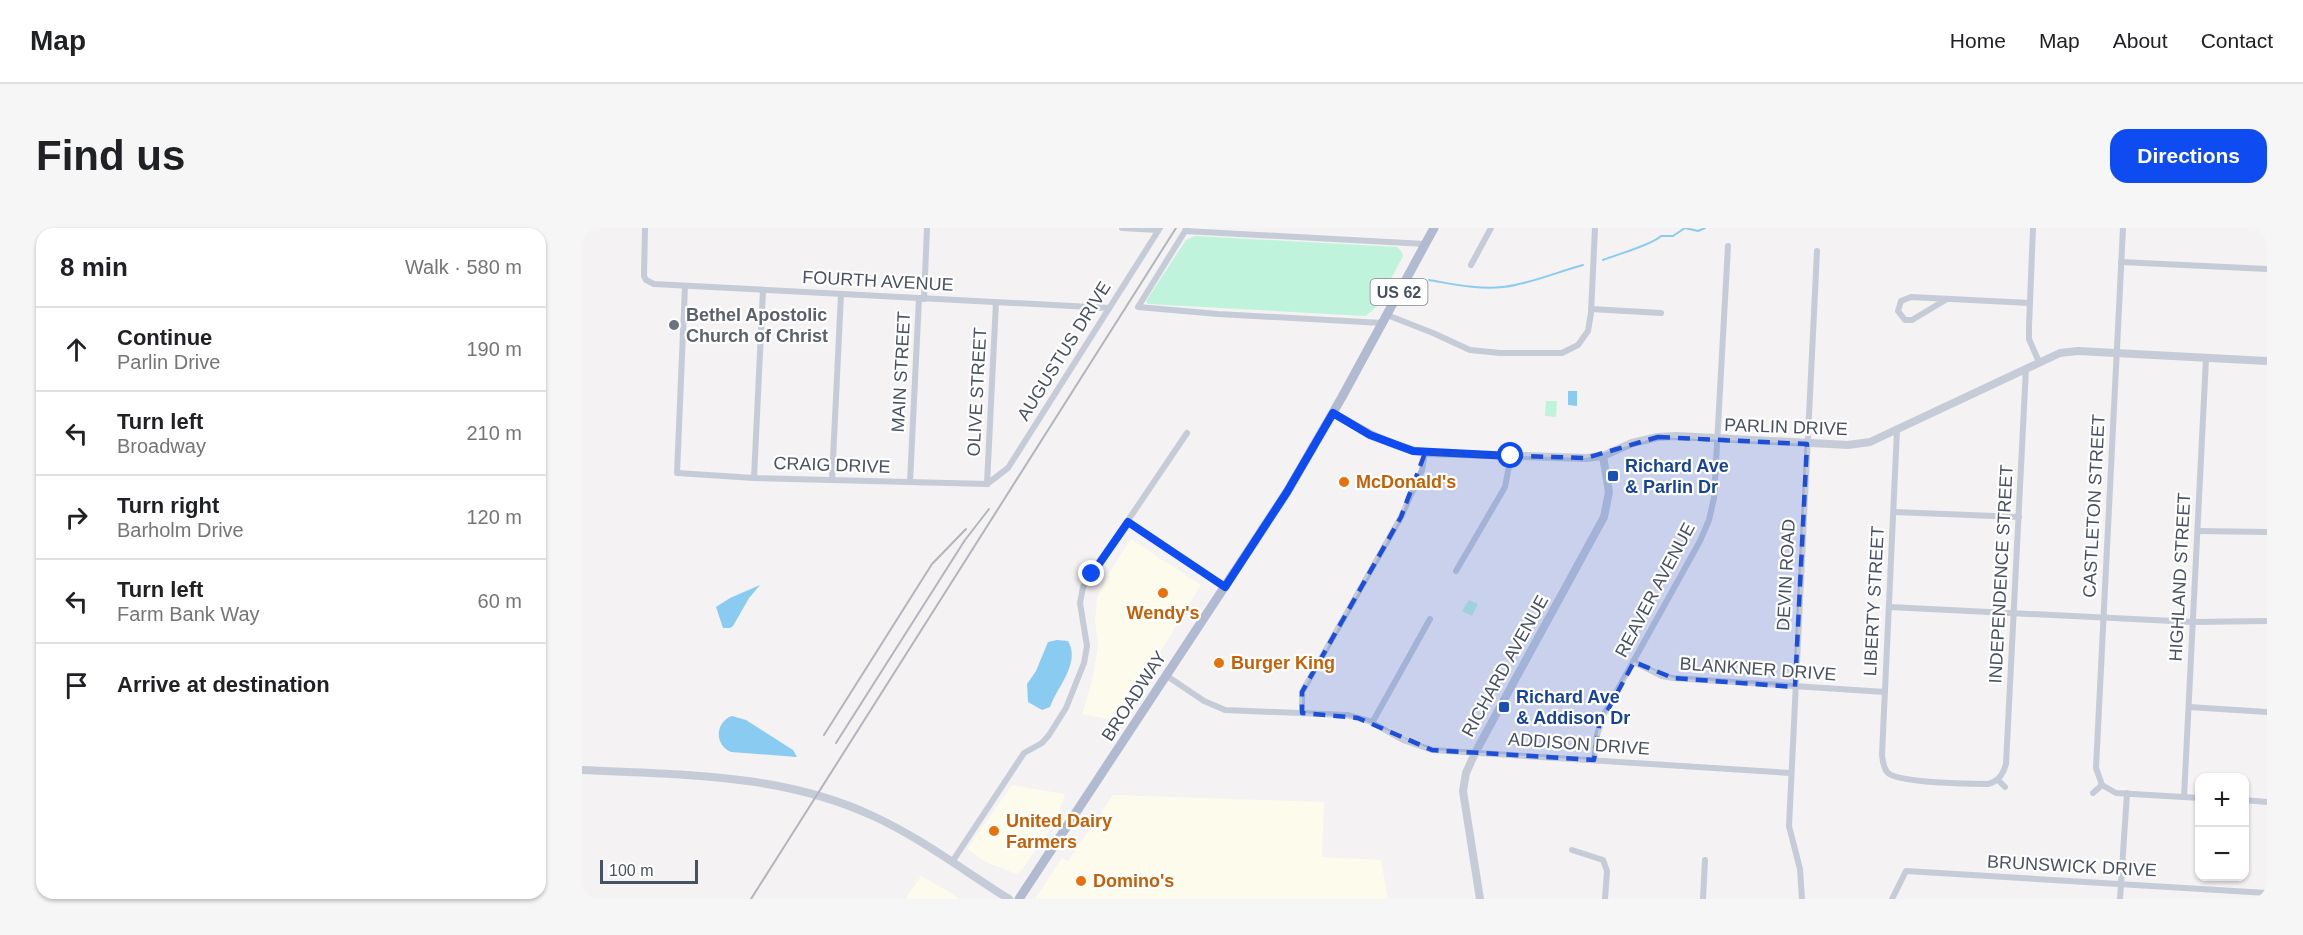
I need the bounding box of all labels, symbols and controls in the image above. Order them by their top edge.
text: Map [30,25,86,56]
text: Home [1950,29,2006,52]
text: Map [2039,29,2080,52]
text: About [2113,29,2168,52]
text: Contact [2201,29,2273,52]
button: Directions [2110,129,2267,183]
text: Find us [36,132,185,179]
text: 8 min [60,252,128,282]
text: Walk · 580 m [405,256,522,278]
street label: FOURTH AVENUE [802,267,954,295]
street label: AUGUSTUS DRIVE [1013,278,1115,424]
road number: US 62 [1370,279,1428,305]
place label: Bethel Apostolic Church of Christ [686,305,828,346]
street label: MAIN STREET [888,311,914,433]
marker: Bethel Apostolic Church of Christ [667,318,681,332]
text: Continue [117,325,212,350]
street label: OLIVE STREET [964,327,990,457]
icon: ahead [60,333,93,366]
text: 190 m [466,338,522,360]
text: Parlin Drive [117,351,220,373]
text: Turn left [117,409,203,434]
street label: CASTLETON STREET [2079,414,2109,598]
street label: PARLIN DRIVE [1724,415,1848,439]
icon: left [60,417,93,450]
text: 210 m [466,422,522,444]
text: Broadway [117,435,206,457]
route start [1497,442,1523,468]
street label: CRAIG DRIVE [773,453,891,477]
place label: Richard Ave & Parlin Dr [1625,456,1729,497]
street label: INDEPENDENCE STREET [1985,464,2017,684]
marker: Richard Ave & Parlin Dr [1606,469,1620,483]
place label: McDonald's [1356,472,1456,492]
marker: McDonald's [1337,475,1351,489]
street label: HIGHLAND STREET [2166,492,2194,662]
text: Turn right [117,493,219,518]
icon: right [60,501,93,534]
text: 120 m [466,506,522,528]
text: Barholm Drive [117,519,244,541]
street label: REAVER AVENUE [1611,519,1699,661]
street label: DEVIN ROAD [1773,519,1799,631]
street label: LIBERTY STREET [1860,525,1888,677]
route end [1078,560,1104,586]
text: Turn left [117,577,203,602]
icon: left [60,585,93,618]
marker: Wendy's [1156,586,1170,600]
text: 60 m [478,590,522,612]
street label: RICHARD AVENUE [1458,592,1552,740]
text: Farm Bank Way [117,603,260,625]
place label: Wendy's [1127,603,1199,623]
street label: BROADWAY [1098,647,1170,745]
place label: Burger King [1231,653,1335,673]
street label: BLANKNER DRIVE [1679,654,1837,684]
marker: Burger King [1212,656,1226,670]
icon: arrive [60,669,93,702]
text: Arrive at destination [117,672,330,697]
place label: Richard Ave & Addison Dr [1516,687,1630,728]
marker: Richard Ave & Addison Dr [1497,700,1511,714]
street label: ADDISON DRIVE [1507,729,1651,759]
map controls [2195,773,2249,881]
button: + [2195,773,2249,827]
place label: United Dairy Farmers [1006,811,1112,852]
marker: United Dairy Farmers [987,824,1001,838]
button: − [2195,827,2249,881]
street label: BRUNSWICK DRIVE [1987,852,2157,880]
scale bar [600,857,698,884]
text: 100 m [609,862,653,879]
place label: Domino's [1093,871,1174,891]
marker: Domino's [1074,874,1088,888]

